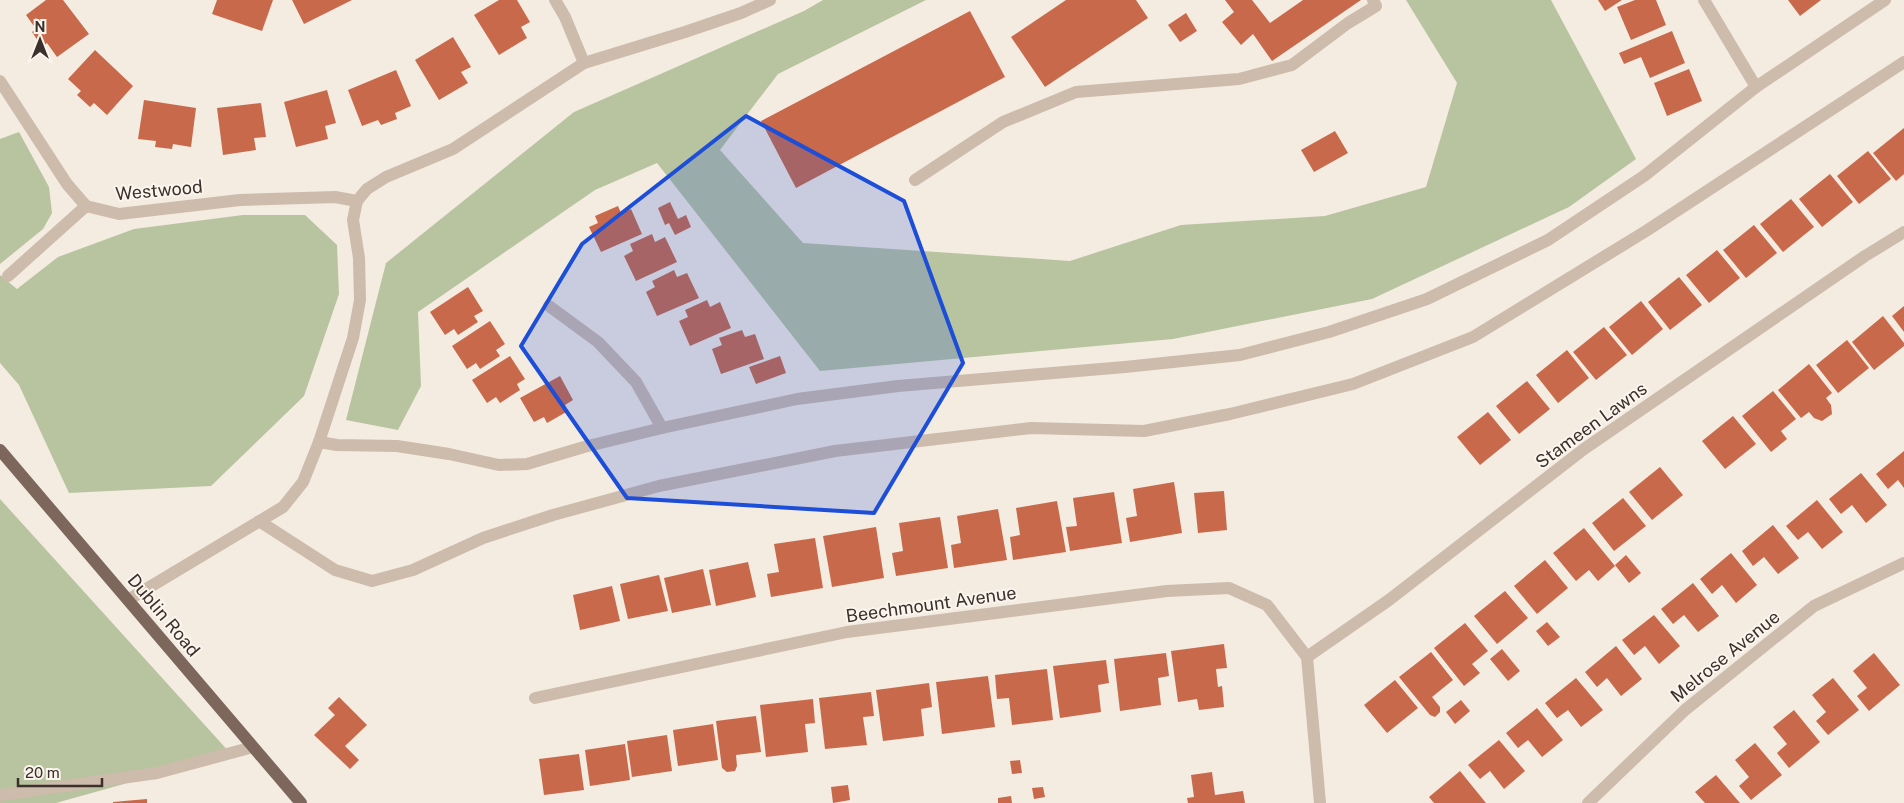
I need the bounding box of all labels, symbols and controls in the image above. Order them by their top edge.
north arrow [15,15,65,65]
text: N [35,19,45,35]
street label: Westwood [115,176,203,204]
street label: Stameen Lawns [1531,378,1651,472]
street label: Dublin Road [123,570,205,660]
street label: Beechmount Avenue [844,582,1018,626]
street label: Melrose Avenue [1666,606,1784,706]
scale bar [18,756,101,788]
text: 20 m [25,764,60,781]

